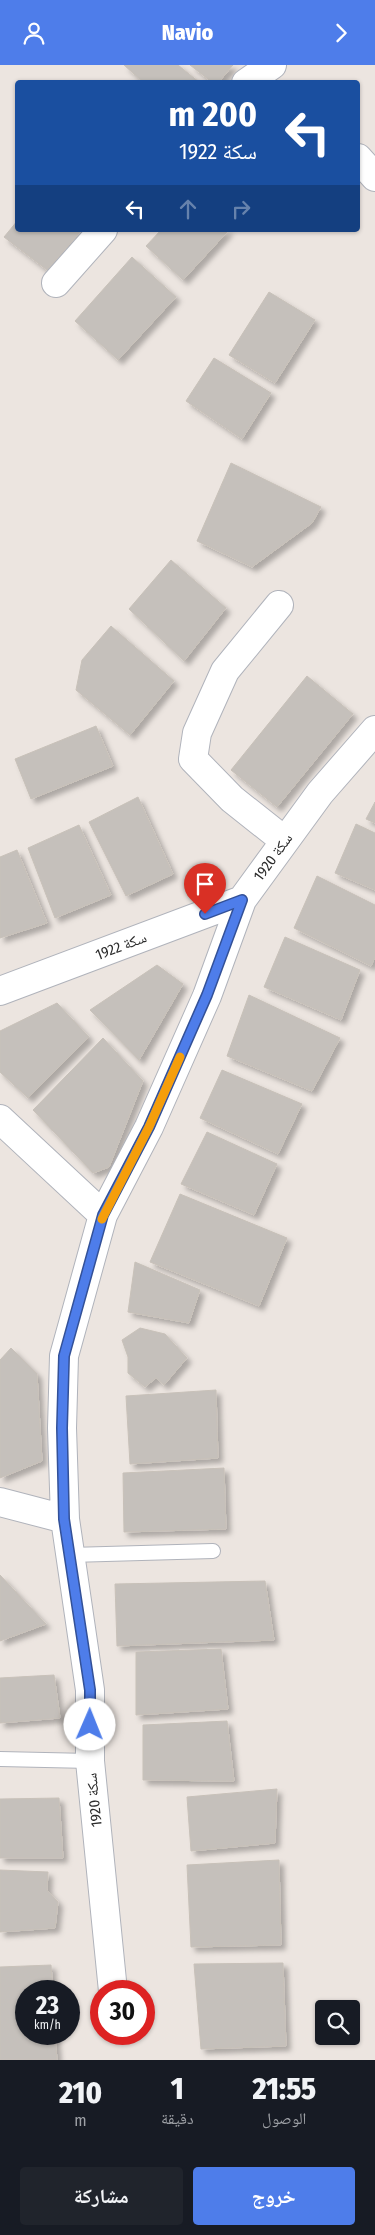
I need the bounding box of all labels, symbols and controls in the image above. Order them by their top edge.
icon: person [20,19,48,47]
text: Navio [162,19,213,46]
icon: forward [327,19,355,47]
text: 200 m [169,93,257,135]
icon: left [275,100,340,165]
text: سكة 1922 [179,138,257,165]
icon: left [121,195,149,223]
icon: ahead [174,195,202,223]
icon: right [227,195,255,223]
street label: سكة 1920 [250,830,296,884]
pin [184,863,226,914]
icon: arrive [191,870,219,898]
street label: سكة 1922 [93,928,149,964]
position arrow [63,1698,115,1750]
street label: سكة 1920 [82,1772,106,1828]
speed limit sign: 30 [90,1980,155,2045]
text: 23 [36,1991,59,2021]
map controls [315,2000,360,2045]
button: search [315,2000,360,2045]
text: km/h [34,2018,61,2032]
text: 1 [171,2071,184,2107]
text: 21:55 [252,2071,316,2107]
text: 210 [59,2075,102,2111]
text: دقيقة [161,2109,194,2128]
text: الوصول [262,2109,306,2128]
text: m [74,2111,87,2130]
button: مشاركة [20,2167,183,2225]
button: خروج [193,2167,355,2225]

